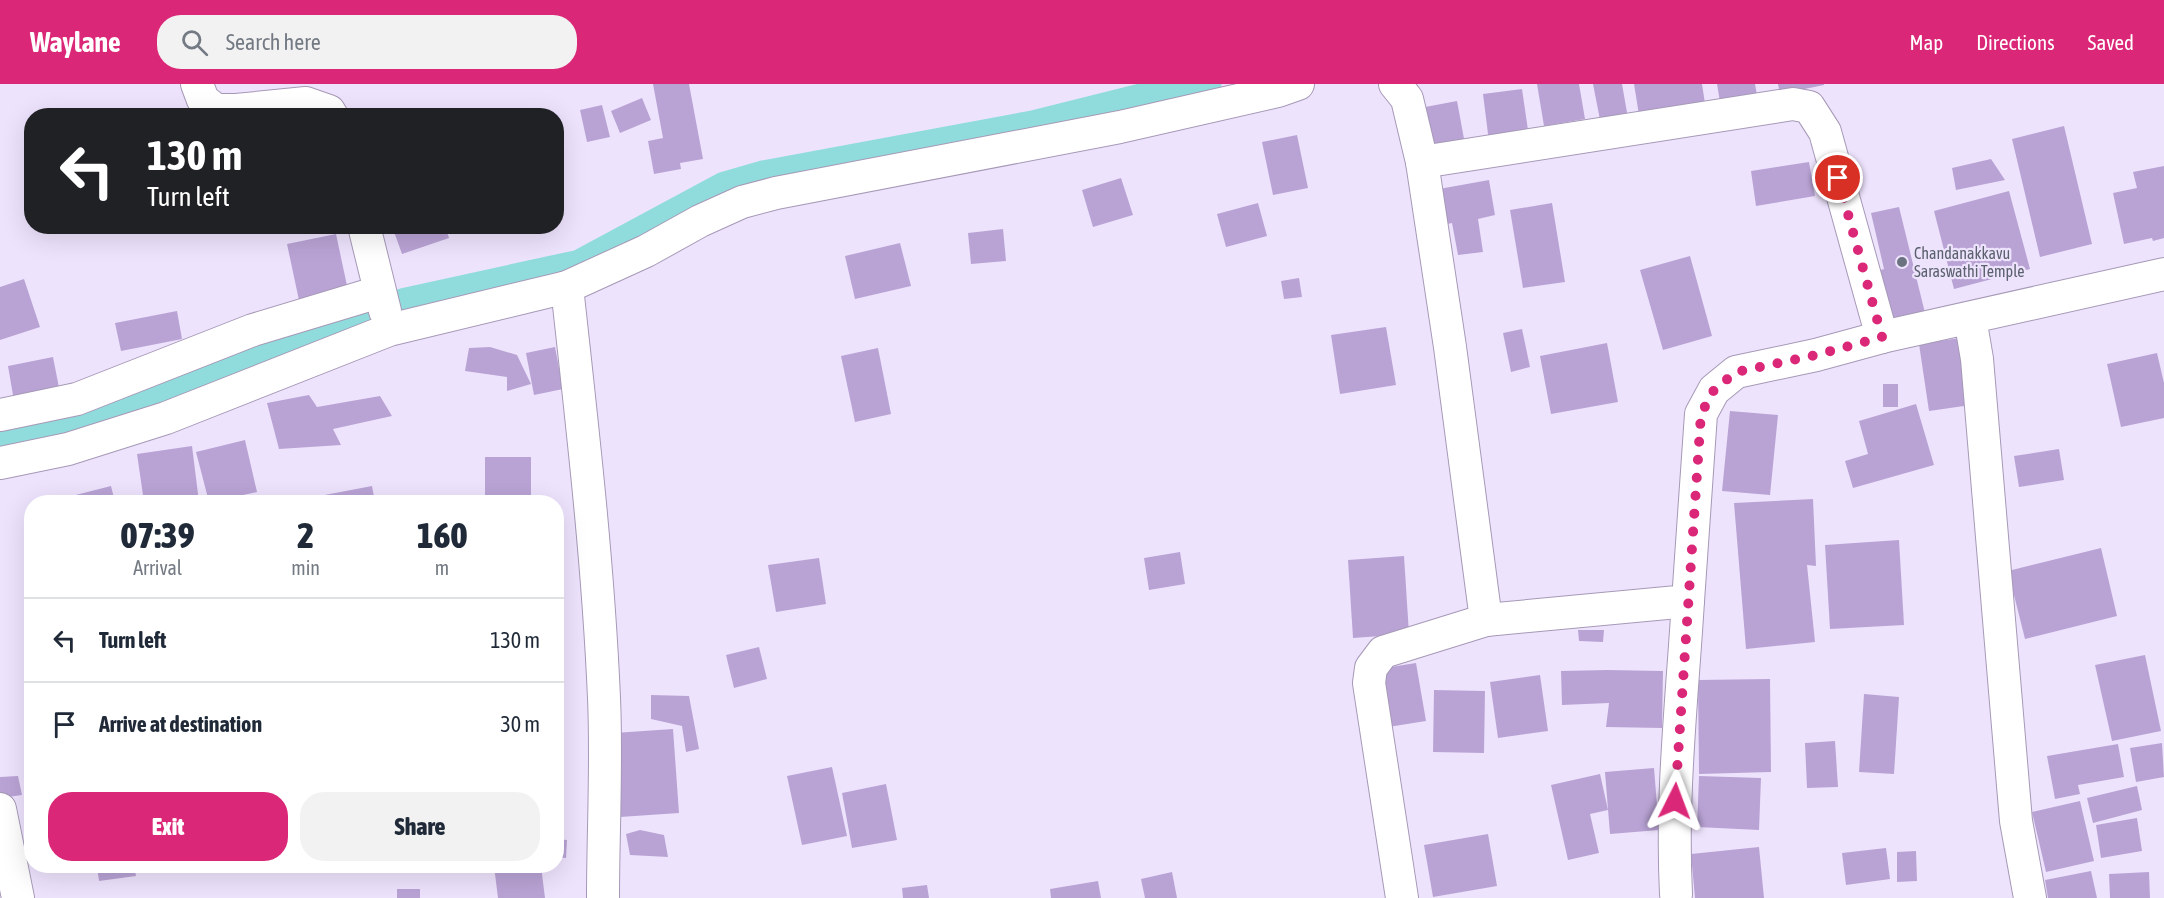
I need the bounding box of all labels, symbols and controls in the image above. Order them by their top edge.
search box [157,15,577,69]
text: Waylane [30,26,121,58]
icon: search [178,26,211,59]
text: Search here [226,29,321,55]
text: Map [1909,30,1943,54]
text: Directions [1976,30,2055,54]
text: Saved [2088,30,2134,54]
text: 130 m [147,131,242,179]
icon: left [48,132,126,210]
pin [1812,152,1863,203]
icon: arrive [1821,161,1854,194]
text: Turn left [147,181,230,212]
place label: Chandanakkavu Saraswathi Temple [1914,244,2025,281]
marker: Chandanakkavu Saraswathi Temple [1895,255,1909,269]
text: 07:39 [121,514,195,556]
text: 2 [297,514,314,556]
text: 160 [417,514,467,556]
text: Arrival [133,556,182,579]
text: min [291,556,320,579]
text: m [435,556,449,579]
icon: left [48,624,81,657]
text: Turn left [99,627,166,653]
text: 130 m [490,627,540,653]
icon: arrive [48,708,81,741]
text: Arrive at destination [99,711,262,737]
text: 30 m [500,711,540,737]
position arrow [1643,769,1707,833]
button: Exit [48,792,288,861]
button: Share [300,792,540,861]

